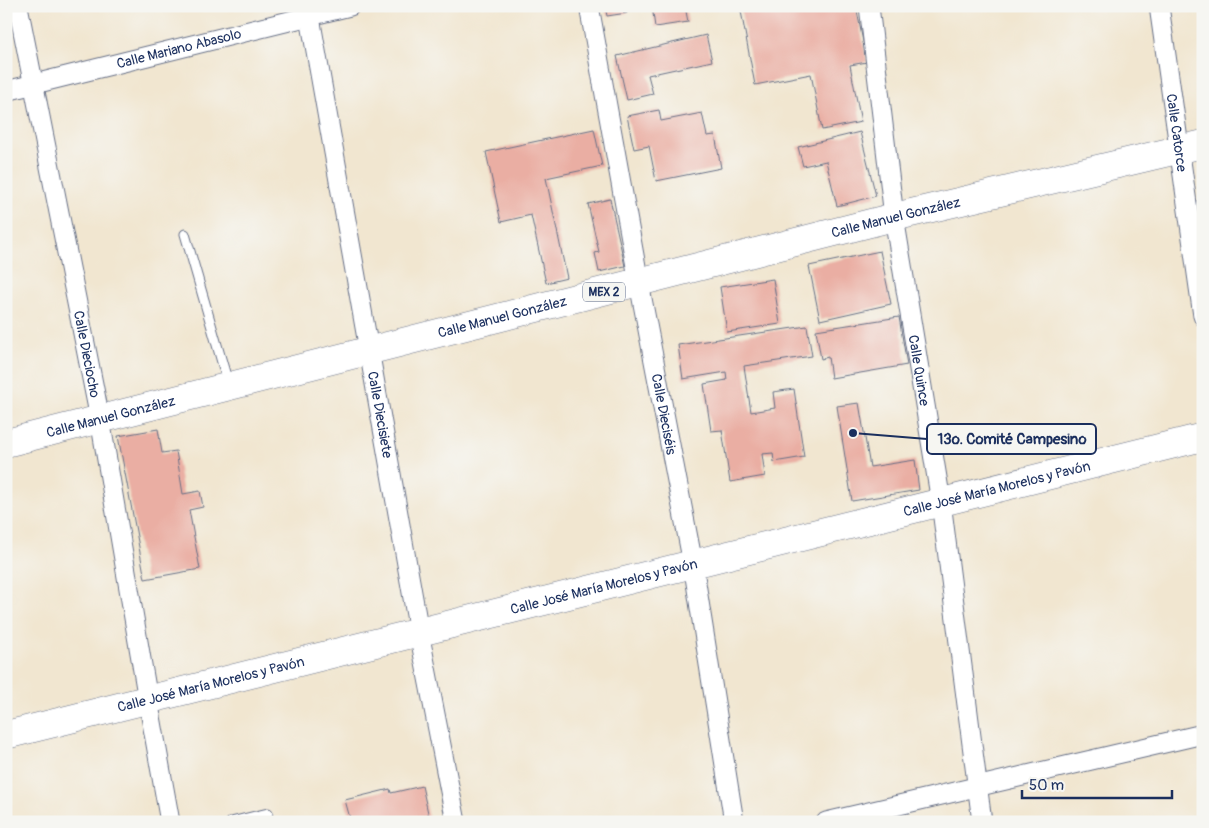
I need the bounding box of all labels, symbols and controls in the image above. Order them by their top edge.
street label: Calle Mariano Abasolo [115,25,243,72]
street label: Calle Catorce [1163,93,1191,173]
street label: Calle Manuel González [829,193,962,241]
road number: MEX 2 [583,282,625,302]
street label: Calle Manuel González [436,292,568,341]
street label: Calle Dieciocho [70,309,104,400]
street label: Calle Quince [905,334,934,407]
street label: Calle Diecisiete [364,370,397,459]
street label: Calle Dieciséis [648,372,680,457]
street label: Calle Manuel González [44,392,177,441]
callout: 13o. Comité Campesino [927,424,1096,454]
text: 13o. Comité Campesino [937,430,1087,449]
street label: Calle José María Morelos y Pavón [902,457,1092,520]
street label: Calle José María Morelos y Pavón [509,555,699,618]
street label: Calle José María Morelos y Pavón [116,653,306,715]
scale bar [1022,768,1172,800]
text: 50 m [1029,776,1064,795]

